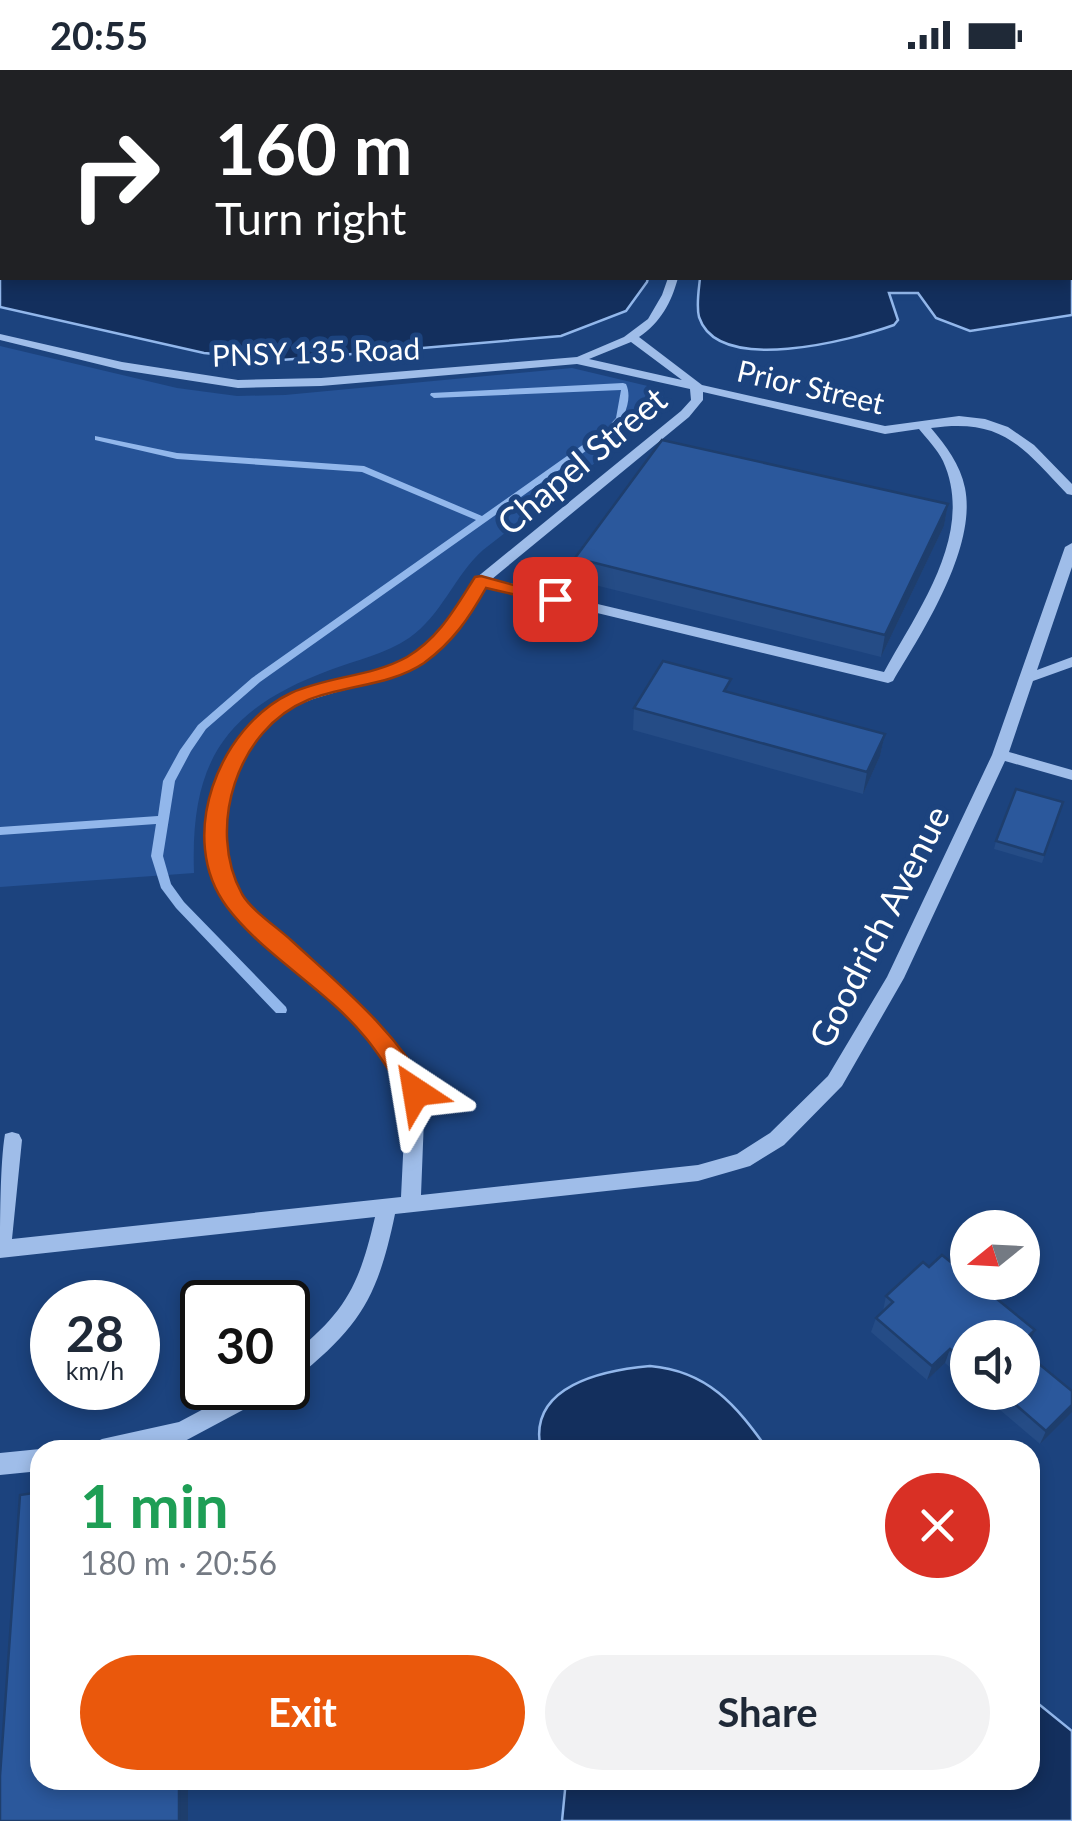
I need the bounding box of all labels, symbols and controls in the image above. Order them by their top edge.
text: 20:55 [50,12,148,58]
text: 160 m [215,106,412,190]
icon: right [50,110,180,240]
text: Turn right [215,191,406,245]
street label: PNSY 135 Road [211,329,421,373]
street label: Prior Street [734,352,888,420]
street label: Chapel Street [488,377,674,543]
pin [513,557,598,642]
icon: arrive [528,572,583,627]
street label: Goodrich Avenue [799,798,957,1054]
position arrow [364,1040,468,1144]
north arrow [950,1210,1040,1300]
map controls [950,1210,1040,1410]
speed limit sign: 30 [180,1280,310,1410]
text: 28 [66,1303,124,1363]
button: sound [950,1320,1040,1410]
text: km/h [66,1355,124,1385]
text: 1 min [80,1469,229,1541]
button: close [885,1473,990,1578]
text: 180 m · 20:56 [80,1543,277,1582]
button: Exit [80,1655,525,1770]
button: Share [545,1655,990,1770]

